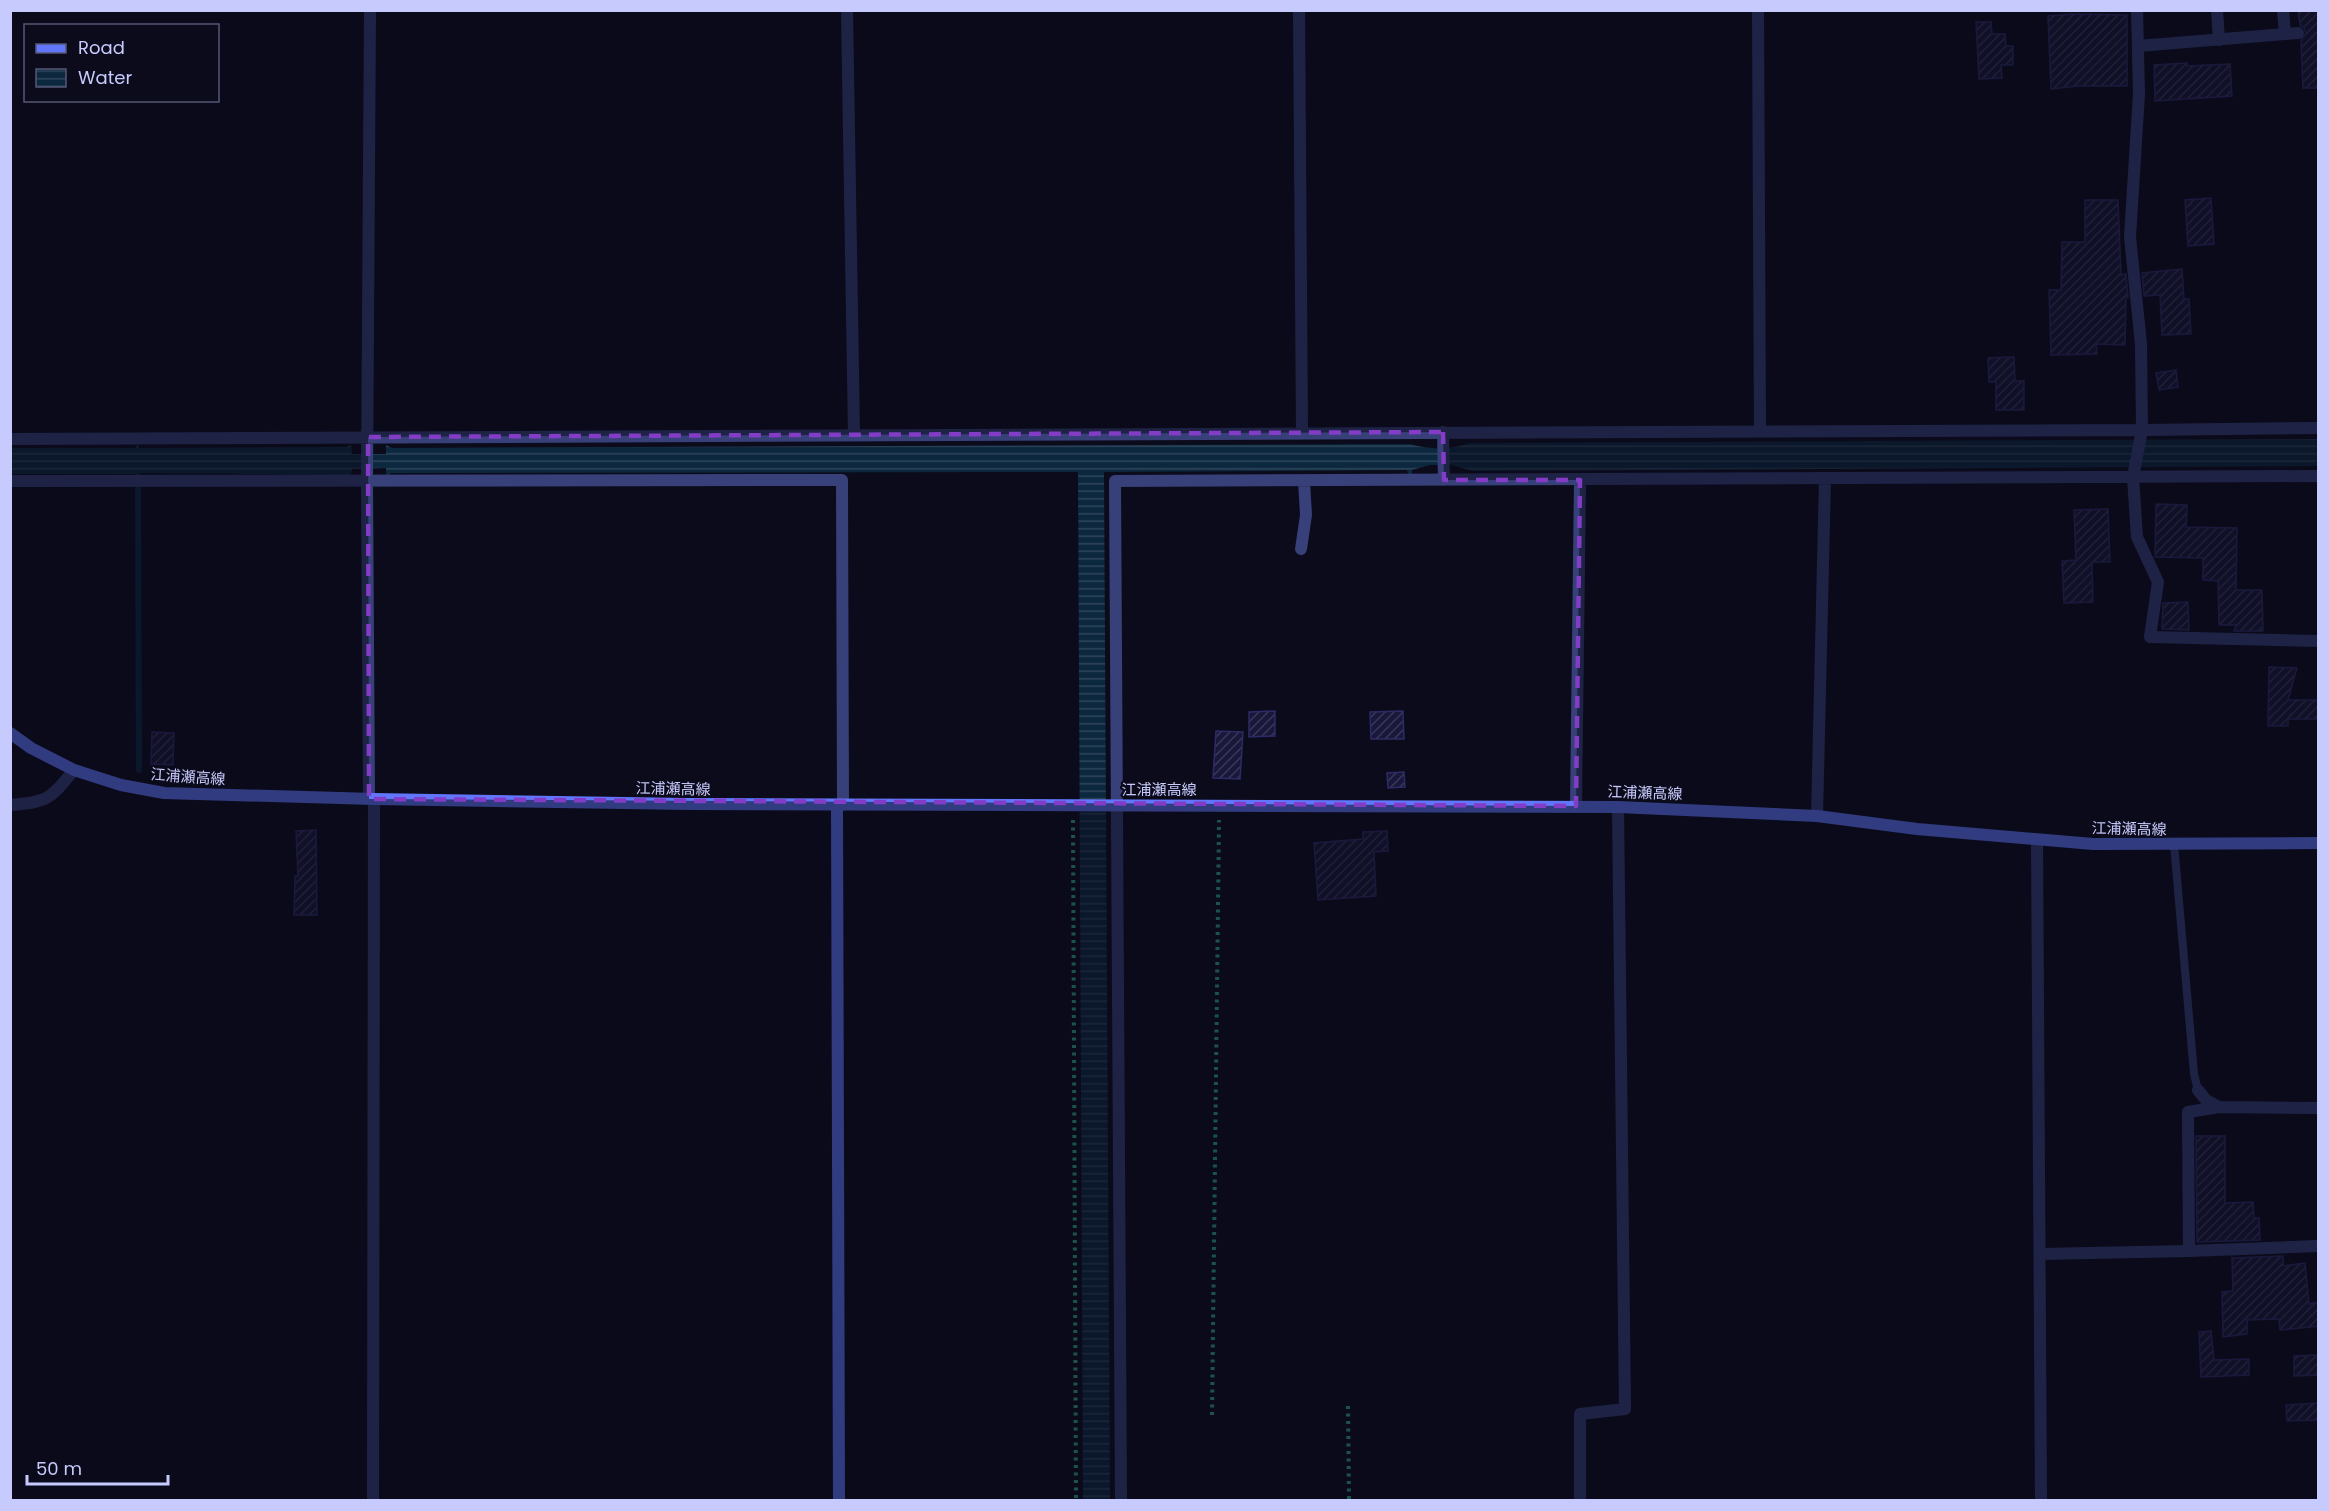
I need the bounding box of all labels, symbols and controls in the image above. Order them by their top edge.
legend [24,24,219,102]
text: Road [78,35,125,60]
text: Water [78,65,132,90]
street label: 江浦瀬高線 [150,763,226,790]
street label: 江浦瀬高線 [635,777,711,800]
street label: 江浦瀬高線 [1121,779,1197,800]
street label: 江浦瀬高線 [1607,781,1683,804]
street label: 江浦瀬高線 [2091,817,2167,840]
scale bar [27,1448,168,1486]
text: 50 m [36,1456,82,1481]

